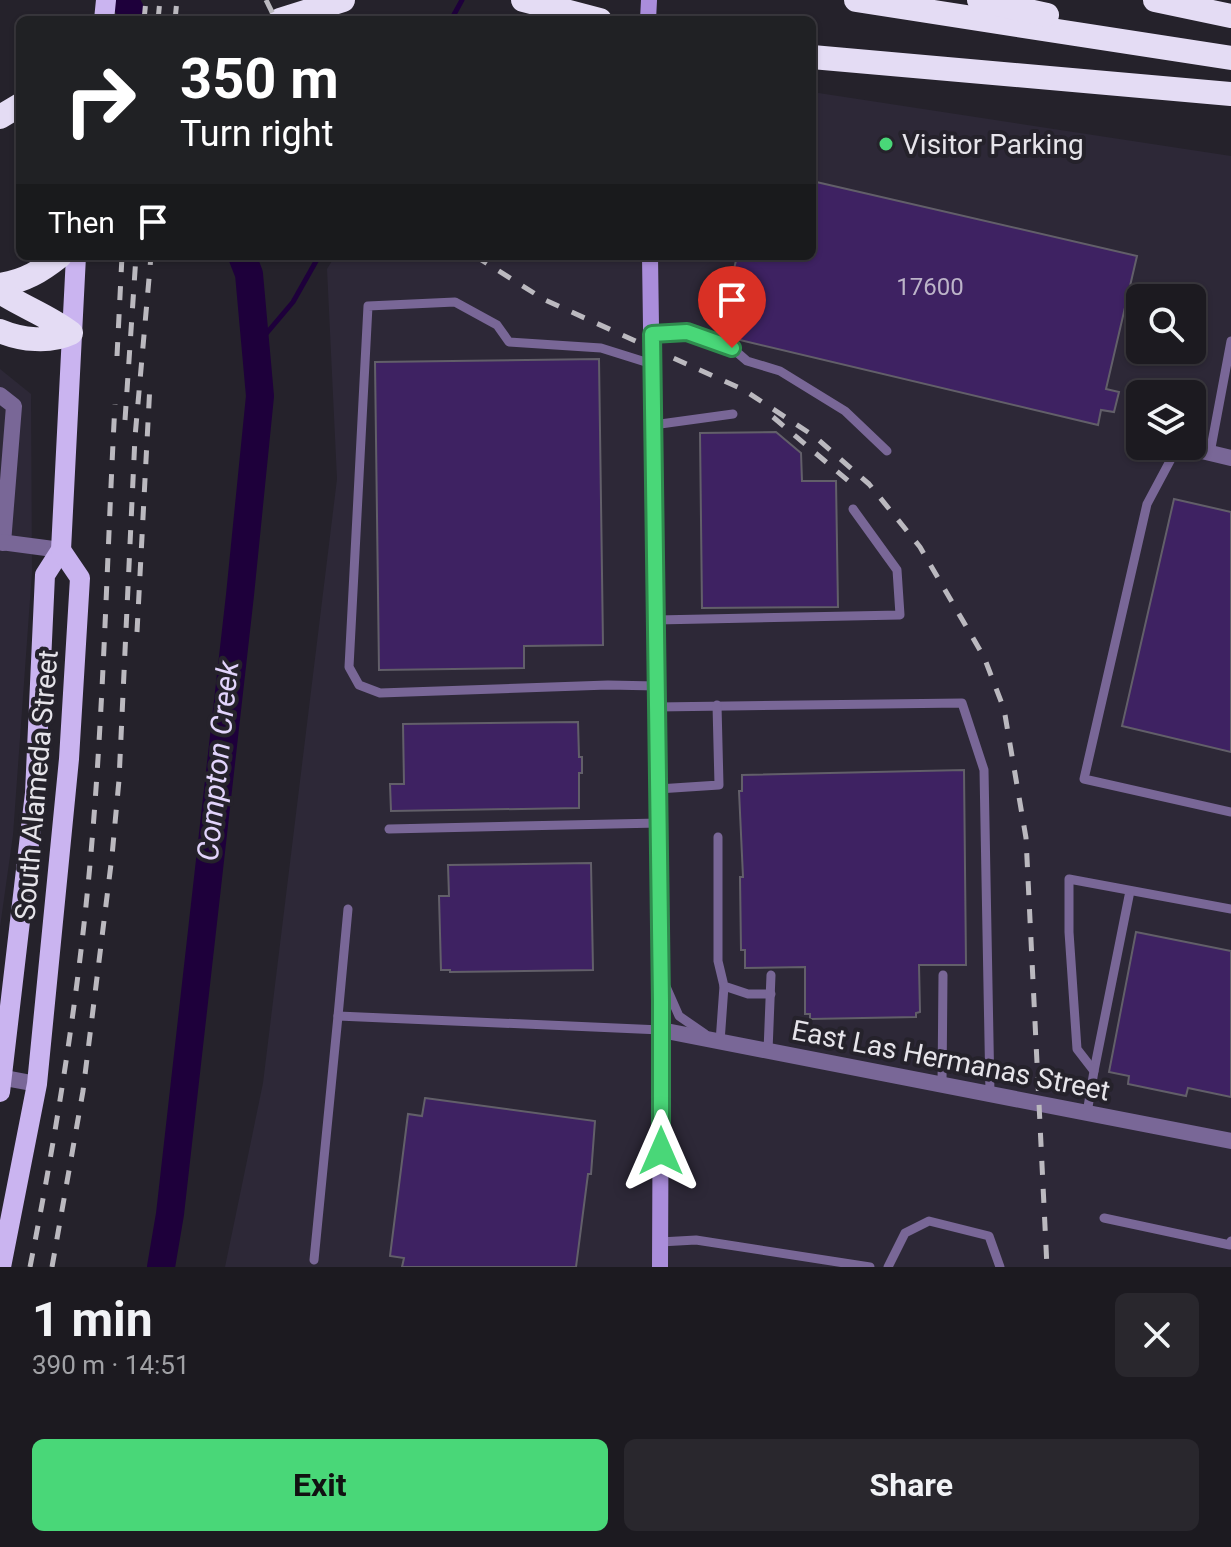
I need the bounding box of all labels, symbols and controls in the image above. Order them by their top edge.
text: 350 m [180,46,339,112]
icon: right [48,48,152,152]
text: Turn right [180,113,333,155]
place label: Visitor Parking [902,128,1084,161]
marker: Visitor Parking [877,135,895,153]
icon: arrive [131,200,175,244]
text: Then [48,205,115,240]
pin [698,266,766,348]
house number: 17600 [896,273,964,301]
icon: arrive [710,278,754,322]
map controls [1126,284,1206,460]
button: search [1126,284,1206,364]
button: layers [1126,380,1206,460]
street label: South Alameda Street [8,649,65,922]
water label: Compton Creek [190,658,246,863]
street label: East Las Hermanas Street [789,1013,1113,1108]
position arrow [619,1109,703,1193]
text: 1 min [32,1291,153,1348]
button: close [1115,1293,1199,1377]
text: 390 m · 14:51 [32,1350,190,1380]
button: Exit [32,1439,608,1531]
button: Share [624,1439,1199,1531]

